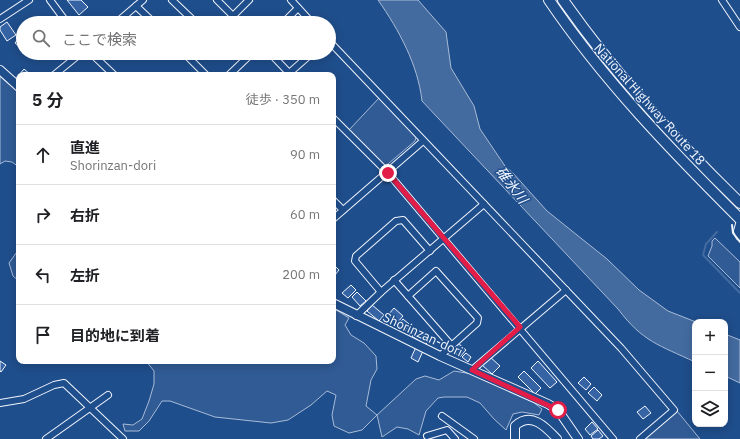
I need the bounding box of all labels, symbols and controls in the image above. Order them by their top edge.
search box [16,16,336,60]
icon: search [30,27,52,49]
text: ここで検索 [62,30,137,49]
street label: National Highway Route 18 [590,40,709,169]
text: 5 分 [32,89,63,111]
text: 徒歩 · 350 m [246,91,320,108]
text: 直進 [70,138,100,157]
icon: ahead [32,144,54,166]
text: 90 m [290,146,320,163]
text: Shorinzan-dori [70,157,156,174]
water label: 碓氷川 [492,163,533,209]
route end [379,164,397,182]
icon: right [32,204,54,226]
text: 右折 [70,206,100,225]
text: 60 m [290,206,320,223]
icon: left [32,264,54,286]
text: 左折 [70,266,100,285]
text: 200 m [282,266,320,283]
street label: Shorinzan-dori [380,309,465,360]
map controls [692,319,728,427]
button: + [692,319,728,355]
icon: arrive [32,324,54,346]
text: 目的地に到着 [70,326,160,345]
button: − [692,355,728,391]
button: layers [692,391,728,427]
route start [549,401,567,419]

